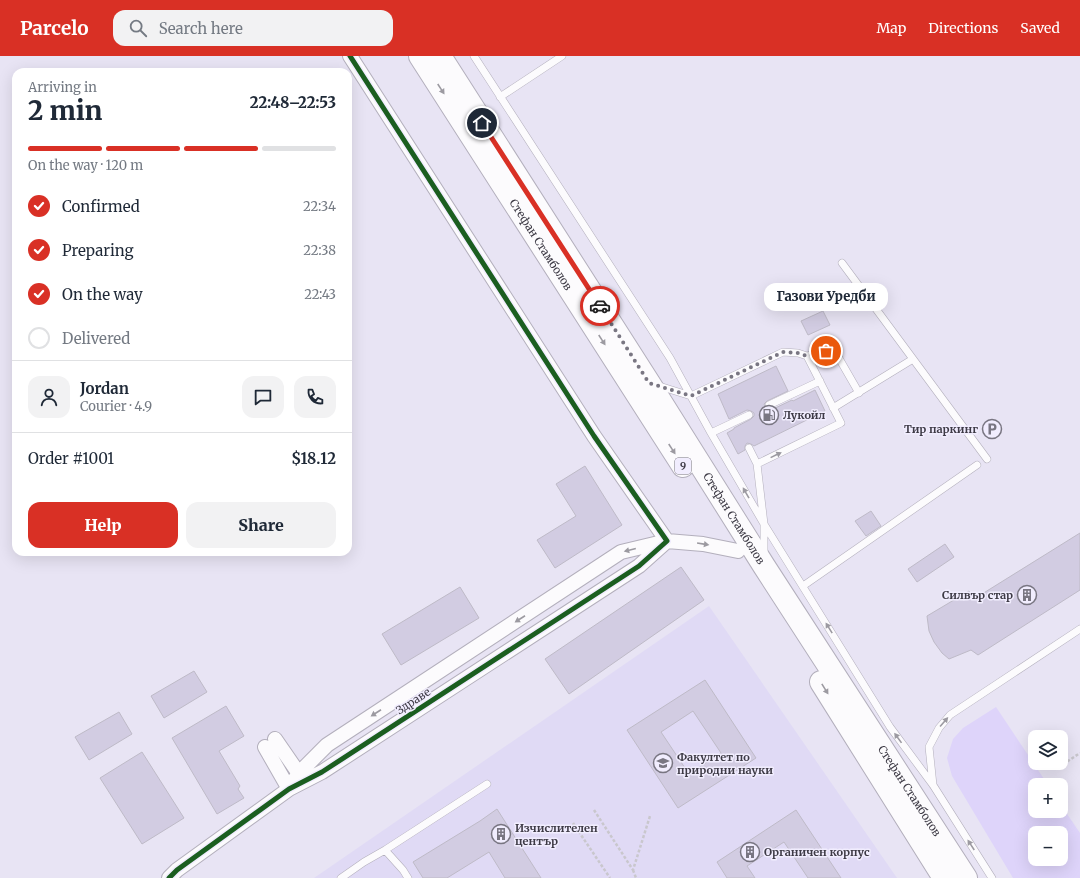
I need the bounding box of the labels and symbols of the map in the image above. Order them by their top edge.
one-way arrow [438,83,445,95]
pin [465,106,499,140]
street label: Стефан Стамболов [507,196,576,293]
callout: Газови Уредби [764,283,888,311]
courier [580,286,620,326]
one-way arrow [599,334,606,346]
pin [809,334,843,368]
fuel station icon: Лукойл [758,404,780,426]
place label: Лукойл [783,408,826,422]
parking icon: Тир паркинг [981,418,1003,440]
place label: Тир паркинг [904,422,978,436]
one-way arrow [669,443,676,455]
one-way arrow [770,452,781,458]
road number: 9 [675,458,691,474]
street label: Стефан Стамболов [700,470,768,567]
one-way arrow [743,487,750,499]
one-way arrow [697,541,709,547]
one-way arrow [623,547,635,553]
building icon: Силвър стар [1016,584,1038,606]
place label: Силвър стар [942,588,1013,602]
one-way arrow [514,615,526,622]
one-way arrow [825,623,833,633]
one-way arrow [821,684,829,694]
street label: Здраве [393,685,433,717]
one-way arrow [371,709,381,717]
one-way arrow [939,718,948,727]
one-way arrow [894,732,902,743]
street label: Стефан Стамболов [875,743,944,839]
place label: Факултет по природни науки [677,750,773,777]
school or university icon: Факултет по природни науки [652,752,674,774]
place label: Изчислителен център [515,821,598,848]
building icon: Изчислителен център [490,823,512,845]
one-way arrow [968,839,975,851]
building icon: Органичен корпус [739,841,761,863]
place label: Органичен корпус [764,845,870,859]

